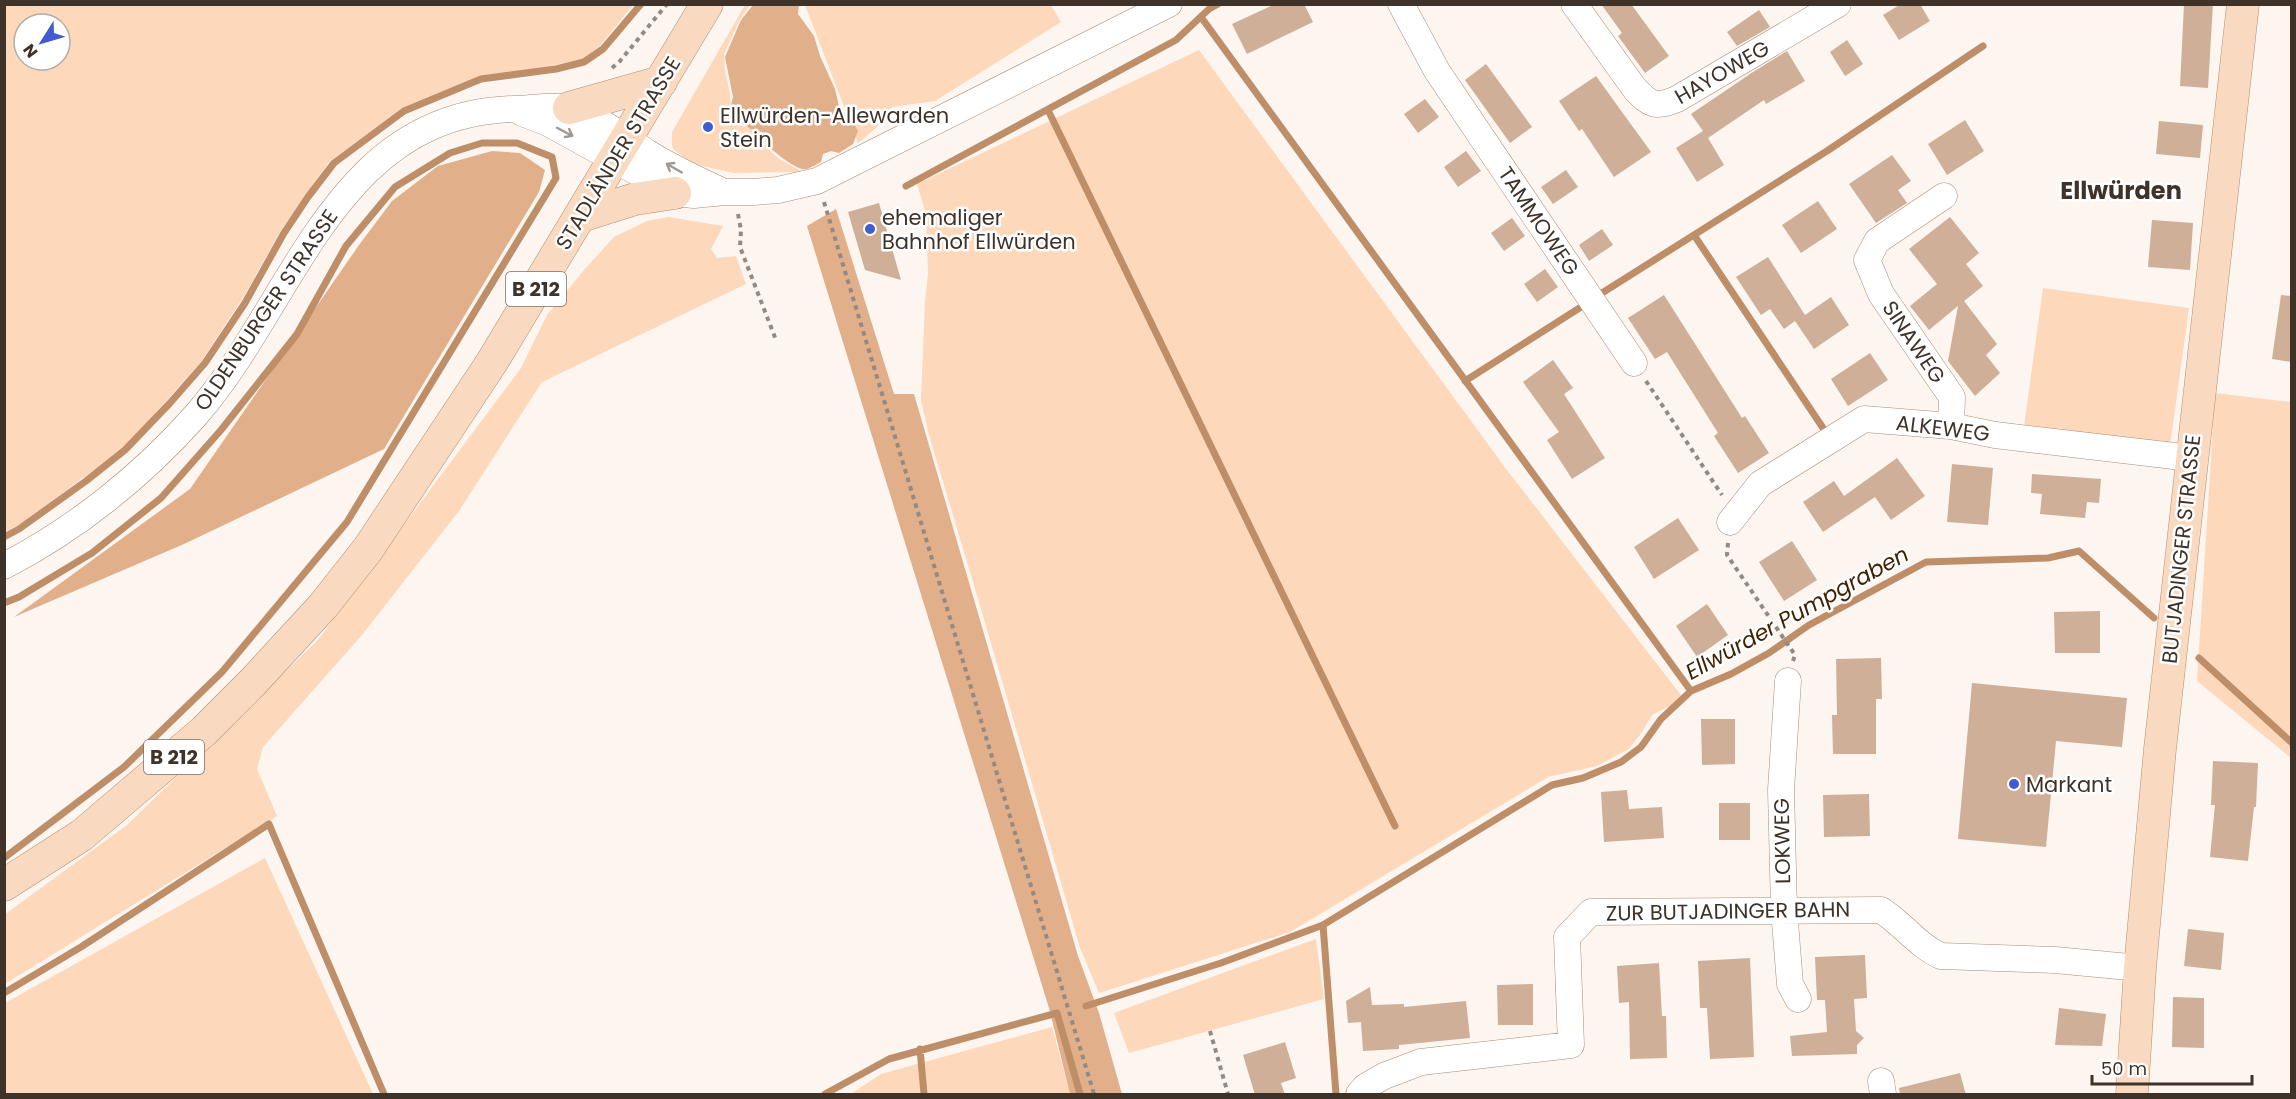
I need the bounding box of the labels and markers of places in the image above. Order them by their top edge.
place label: Ellwürden-Allewarden Stein [720,101,949,154]
marker: Ellwürden-Allewarden Stein [701,120,715,134]
place label: ehemaliger Bahnhof Ellwürden [882,203,1076,256]
marker: ehemaliger Bahnhof Ellwürden [863,222,877,236]
place label: Markant [2026,770,2112,799]
marker: Markant [2007,777,2021,791]

